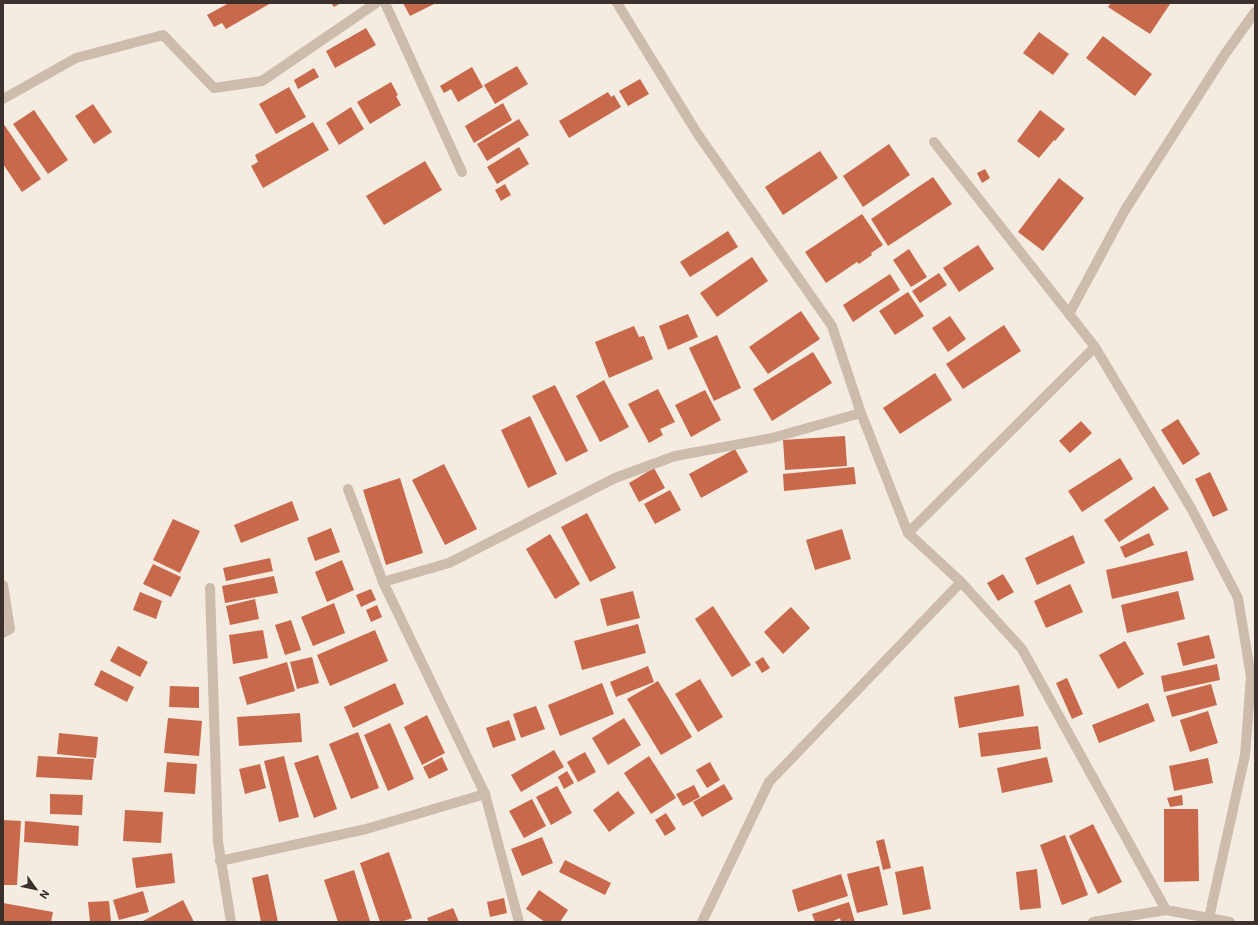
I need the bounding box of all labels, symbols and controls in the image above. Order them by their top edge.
north arrow [16,869,56,909]
text: N [36,887,52,901]

